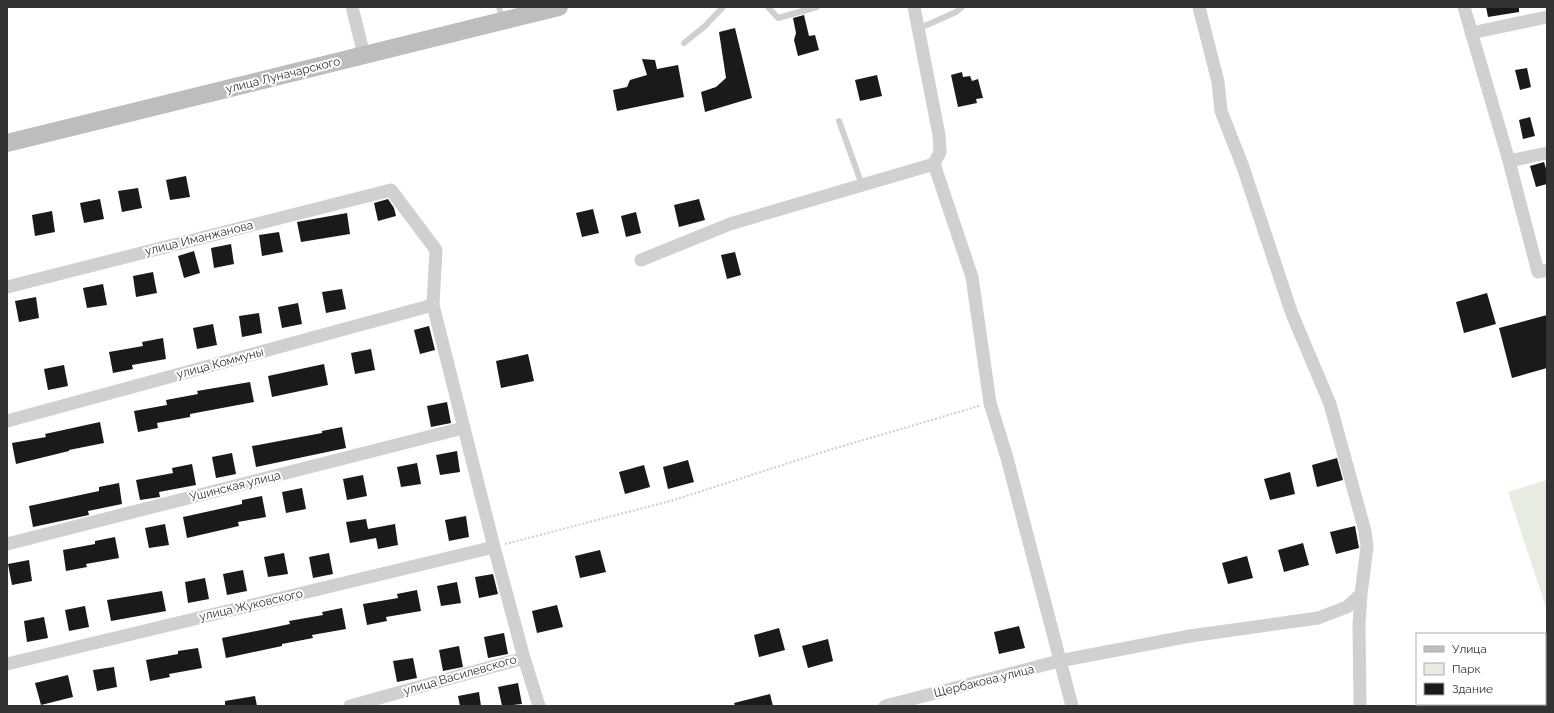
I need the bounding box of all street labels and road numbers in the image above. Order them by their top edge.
street label: улица Луначарского [224,54,342,96]
street label: улица Иманжанова [143,218,255,258]
street label: улица Коммуны [175,345,265,381]
street label: Ушинская улица [188,468,282,504]
street label: улица Жуковского [198,586,304,624]
street label: улица Василевского [402,652,518,698]
street label: Щербакова улица [932,662,1036,700]

